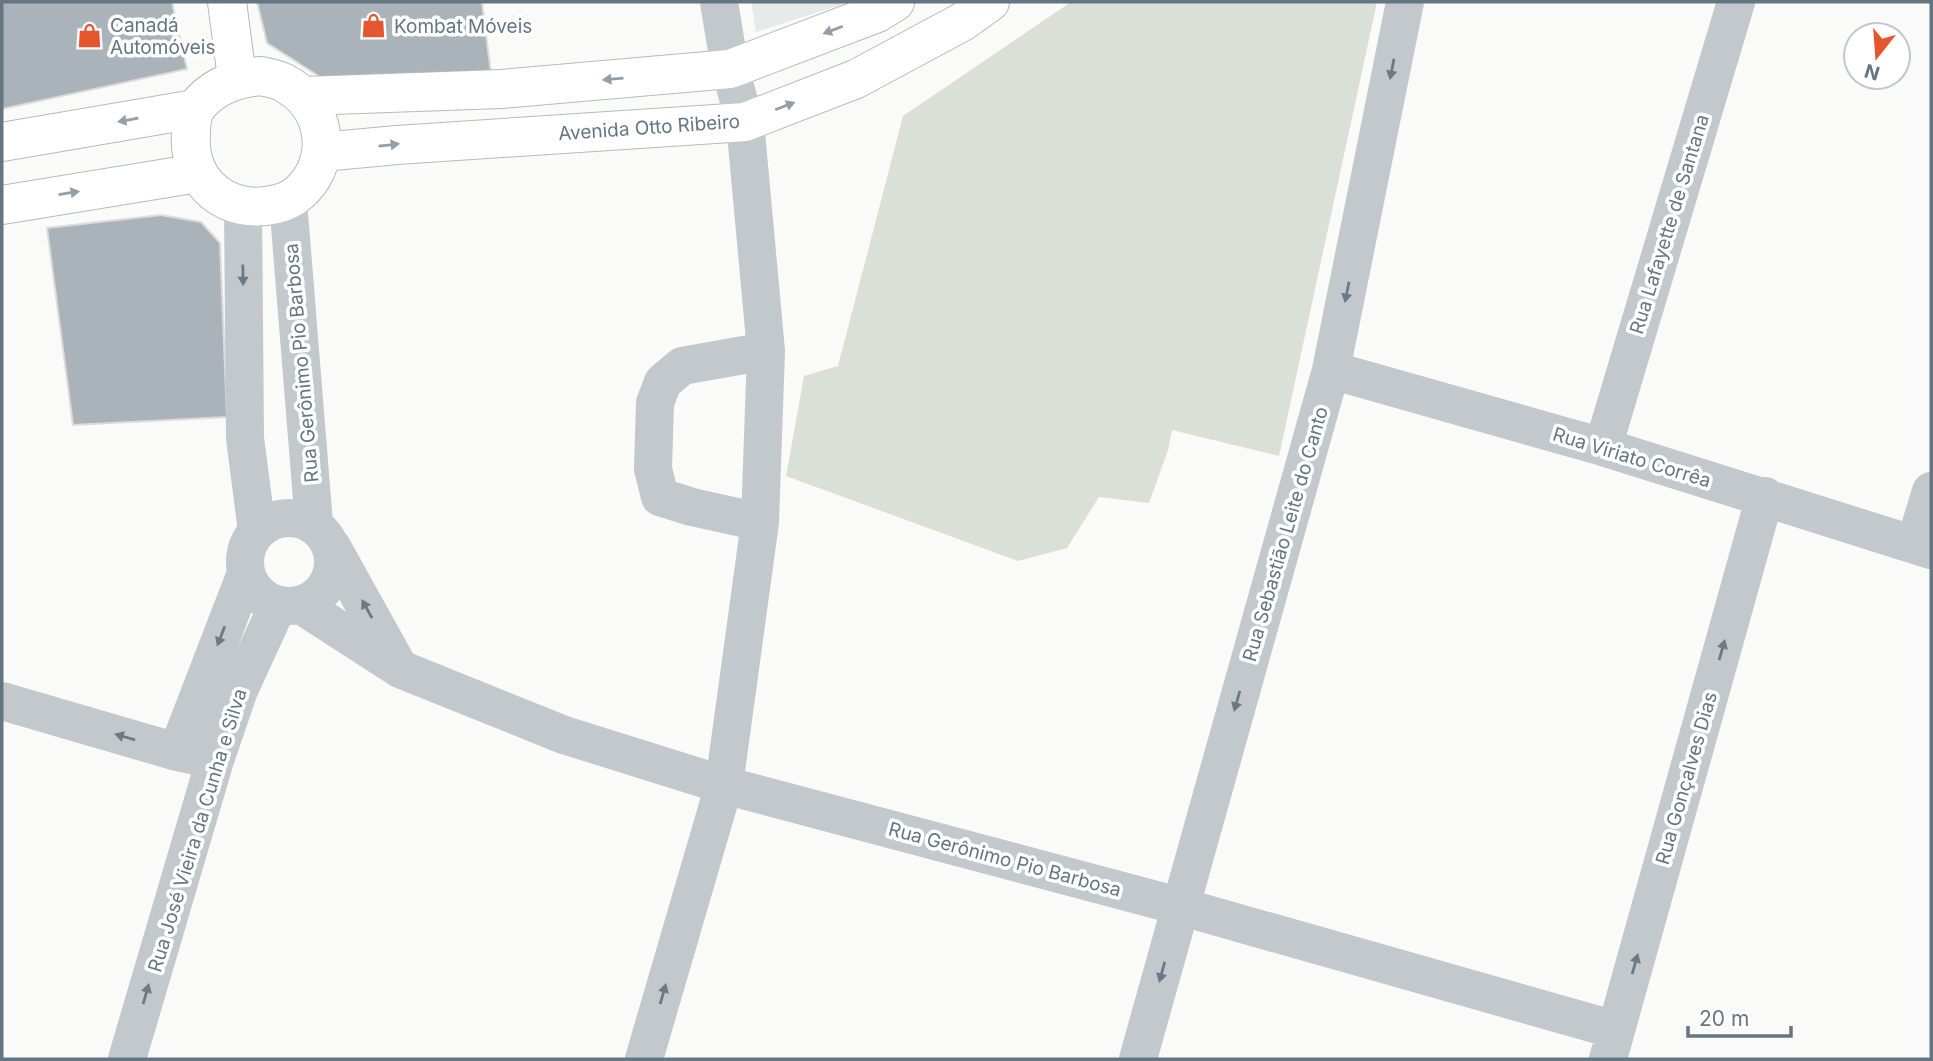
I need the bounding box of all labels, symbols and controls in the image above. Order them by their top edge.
shop icon: Kombat Móveis [360,12,388,40]
place label: Canadá Automóveis [110,14,215,59]
place label: Kombat Móveis [394,15,532,38]
north arrow [1842,21,1912,91]
shop icon: Canadá Automóveis [76,22,104,50]
one-way arrow [822,24,843,35]
one-way arrow [1386,58,1397,80]
text: N [1862,59,1882,85]
one-way arrow [602,74,624,85]
one-way arrow [774,101,795,112]
street label: Avenida Otto Ribeiro [557,110,741,145]
street label: Rua Lafayette de Santana [1625,111,1714,337]
one-way arrow [117,115,139,126]
one-way arrow [379,140,401,151]
one-way arrow [58,187,80,198]
street label: Rua Gerônimo Pio Barbosa [280,242,323,483]
one-way arrow [237,264,249,286]
one-way arrow [1341,281,1352,303]
street label: Rua Sebastião Leite do Canto [1238,404,1333,664]
street label: Rua Viriato Corrêa [1550,422,1714,492]
one-way arrow [361,600,373,619]
one-way arrow [215,626,226,647]
one-way arrow [1717,639,1728,661]
street label: Rua José Vieira da Cunha e Silva [143,686,252,975]
street label: Rua Gonçalves Dias [1651,689,1722,867]
one-way arrow [1232,690,1242,711]
one-way arrow [114,731,136,742]
street label: Rua Gerônimo Pio Barbosa [886,817,1124,902]
one-way arrow [1630,953,1640,974]
one-way arrow [1156,961,1167,983]
one-way arrow [142,983,152,1004]
one-way arrow [659,983,669,1004]
scale bar [1688,995,1791,1038]
text: 20 m [1699,1006,1749,1031]

